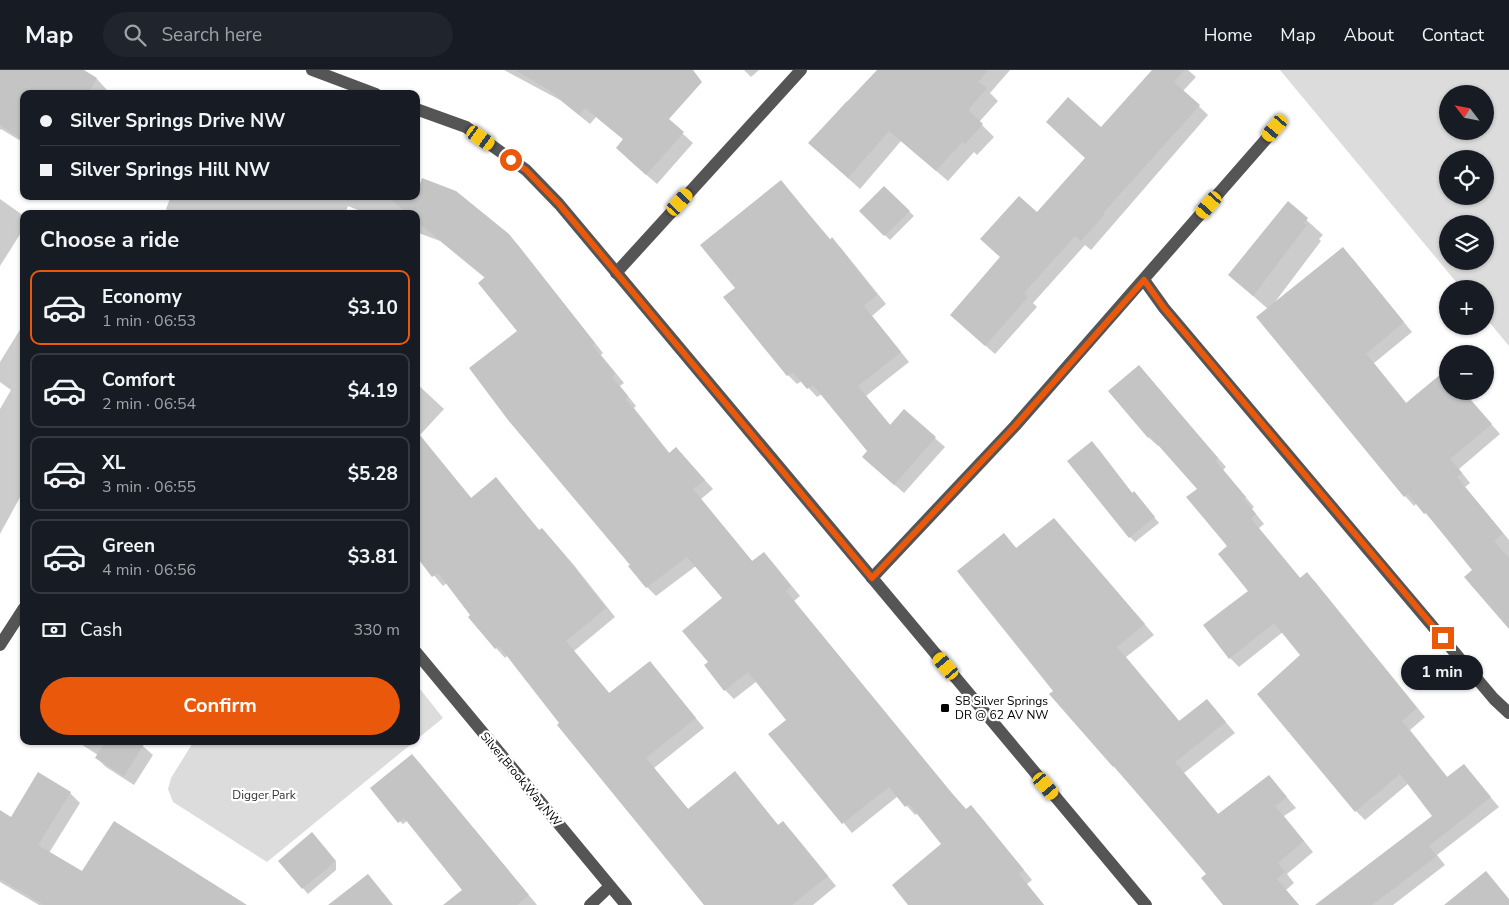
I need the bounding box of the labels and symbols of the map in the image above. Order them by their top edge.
north arrow [1439,85,1494,140]
car [1259,112,1290,144]
car [464,123,497,153]
route start [500,149,522,171]
car [664,186,695,218]
car [1193,189,1224,221]
route end [1432,627,1454,649]
car [930,650,961,682]
callout: 1 min [1402,656,1484,690]
place label: SB Silver Springs DR @ 62 AV NW [955,693,1048,723]
marker: SB Silver Springs DR @ 62 AV NW [939,702,951,714]
street label: Silver Brook Way NW [477,729,565,829]
car [1030,770,1061,802]
park label: Digger Park [232,787,297,803]

